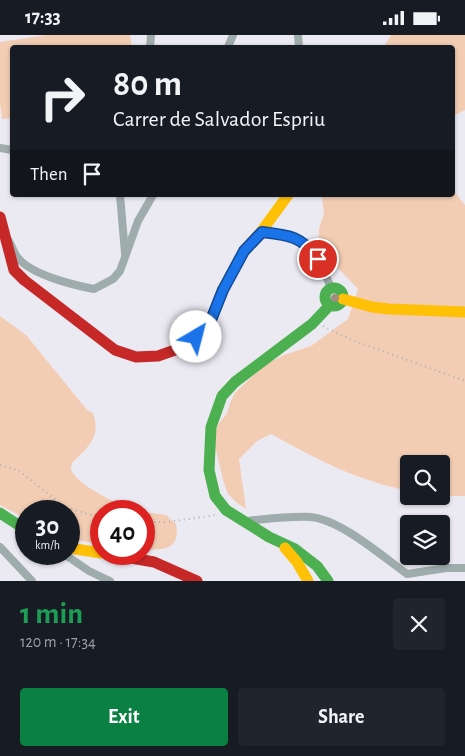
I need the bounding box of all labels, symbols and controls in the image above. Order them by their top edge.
text: 17:33 [25,8,61,27]
icon: right [30,65,95,130]
text: 80 m [113,67,182,102]
text: Carrer de Salvador Espriu [113,108,325,130]
icon: arrive [78,160,106,188]
text: Then [30,165,68,184]
pin [297,238,339,280]
icon: arrive [304,245,332,273]
position arrow [169,310,221,362]
map controls [400,455,450,565]
button: search [400,455,450,505]
speed limit sign: 40 [90,500,155,565]
text: 30 [36,514,59,539]
button: layers [400,515,450,565]
text: km/h [35,539,60,551]
button: close [393,598,445,650]
text: 1 min [20,599,83,629]
text: 120 m · 17:34 [20,634,96,650]
button: Exit [20,688,228,746]
button: Share [238,688,445,746]

